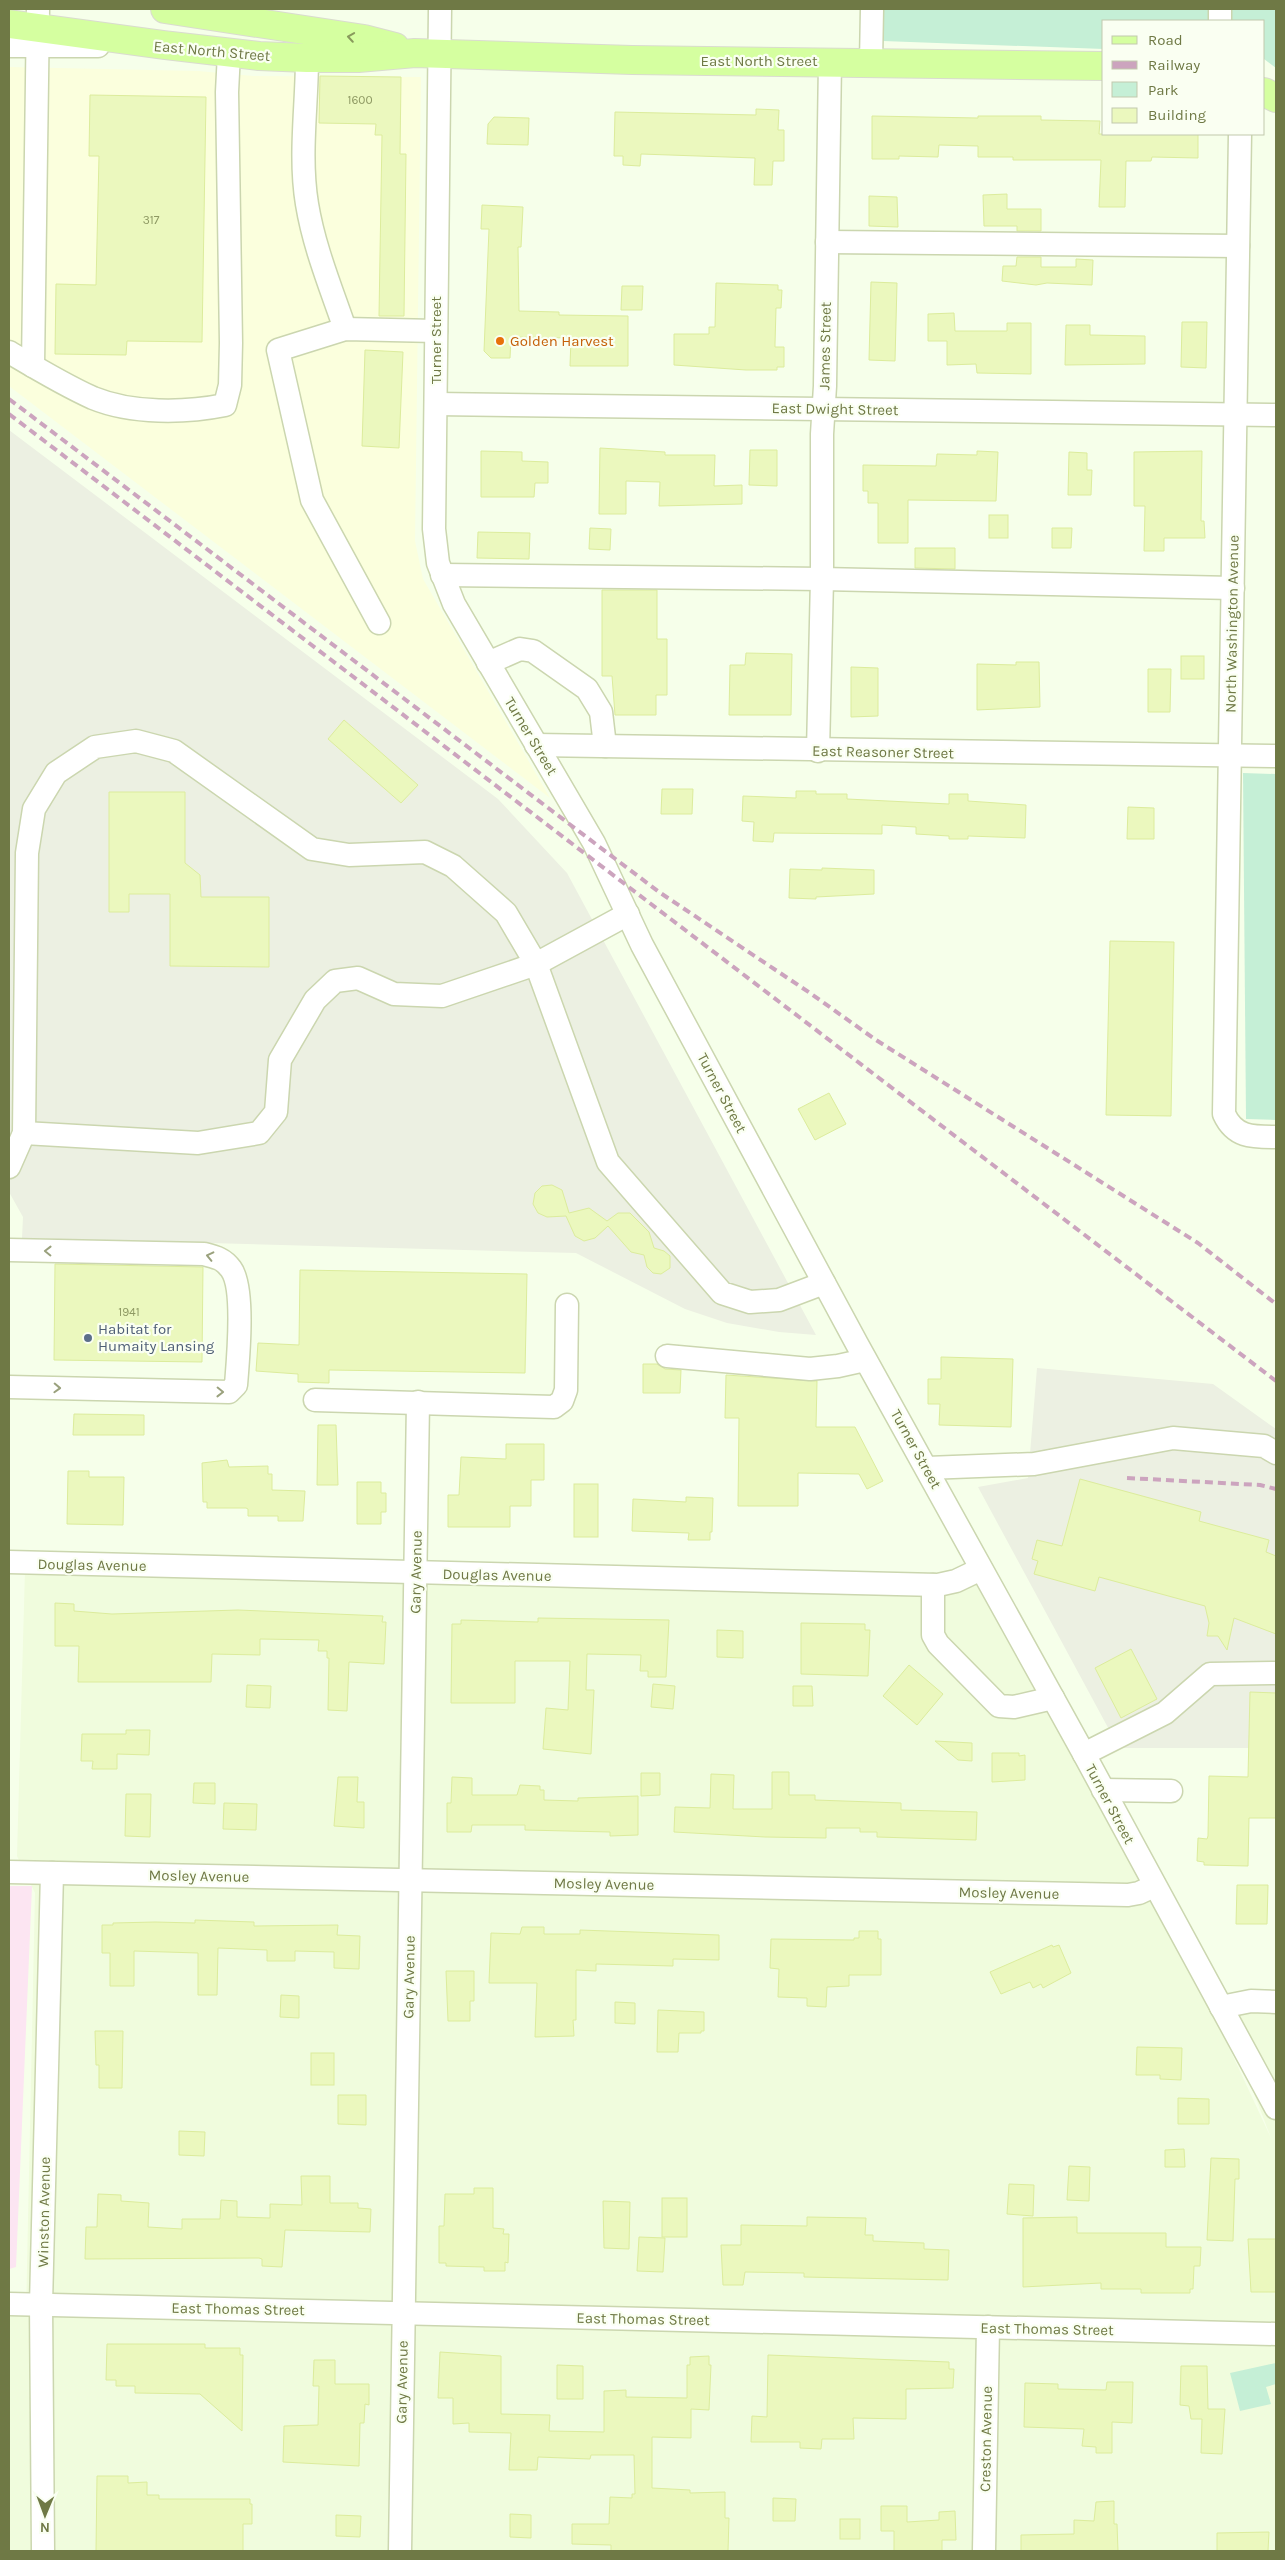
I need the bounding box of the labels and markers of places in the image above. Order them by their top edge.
place label: Golden Harvest [510,332,614,350]
marker: Golden Harvest [494,335,506,347]
place label: Habitat for Humaity Lansing [98,1320,215,1355]
marker: Habitat for Humaity Lansing [82,1332,94,1344]

